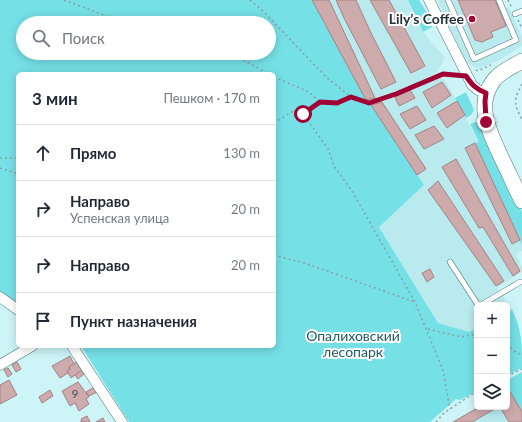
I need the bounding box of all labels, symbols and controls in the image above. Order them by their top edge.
place label: Lily’s Coffee [389,10,465,27]
marker: Lily’s Coffee [467,14,477,24]
search box [16,16,276,60]
icon: search [30,27,52,49]
text: Поиск [62,29,105,47]
text: 3 мин [32,88,78,109]
text: Пешком · 170 m [163,90,260,106]
route start [294,105,312,123]
route end [477,113,495,131]
icon: ahead [32,142,54,164]
text: Прямо [70,144,116,162]
text: 130 m [223,145,260,161]
text: Направо [70,192,130,210]
icon: right [32,198,54,220]
text: 20 m [231,201,260,217]
text: Успенская улица [70,210,169,226]
icon: right [32,254,54,276]
text: Направо [70,256,130,274]
text: 20 m [231,257,260,273]
map controls [474,302,510,410]
button: + [474,302,510,338]
icon: arrive [32,310,54,332]
text: Пункт назначения [70,312,197,330]
park label: Опалиховский лесопарк [306,327,400,360]
button: − [474,338,510,374]
button: layers [474,374,510,410]
house number: 9 [72,386,79,401]

